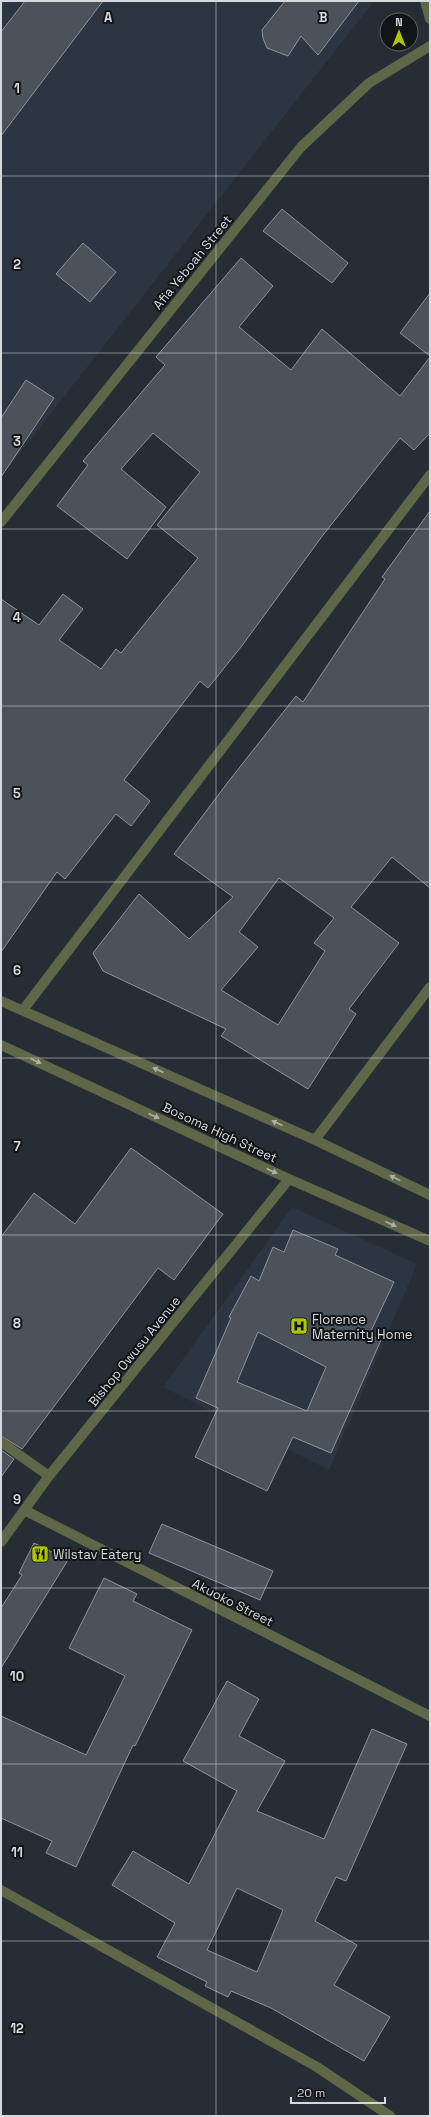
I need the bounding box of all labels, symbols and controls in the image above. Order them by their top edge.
text: A [104,9,113,26]
text: B [319,9,328,26]
north arrow [379,12,419,52]
text: N [395,15,403,29]
text: 1 [14,80,20,97]
street label: Afia Yeboah Street [149,212,236,313]
text: 2 [13,256,21,273]
text: 3 [13,433,21,450]
text: 4 [13,609,21,626]
text: 5 [13,785,21,802]
text: 6 [13,962,21,979]
one-way arrow [31,1058,42,1064]
one-way arrow [152,1067,164,1073]
street label: Bosoma High Street [160,1098,280,1166]
one-way arrow [149,1113,160,1119]
one-way arrow [272,1120,283,1126]
text: 7 [13,1138,21,1155]
one-way arrow [267,1168,278,1174]
one-way arrow [389,1175,401,1181]
one-way arrow [385,1221,396,1227]
street label: Bishop Owusu Avenue [85,1293,184,1410]
place label: Florence Maternity Home [312,1311,413,1343]
text: 8 [13,1315,21,1332]
hospital icon: Florence Maternity Home [289,1316,309,1336]
text: 9 [13,1491,21,1508]
restaurant icon: Wilstav Eatery [30,1544,50,1564]
place label: Wilstav Eatery [53,1546,142,1563]
street label: Akuoko Street [189,1575,276,1630]
text: 10 [10,1668,24,1685]
text: 11 [11,1844,23,1861]
text: 12 [10,2020,24,2037]
scale bar [291,2079,385,2105]
text: 20 m [297,2085,325,2101]

